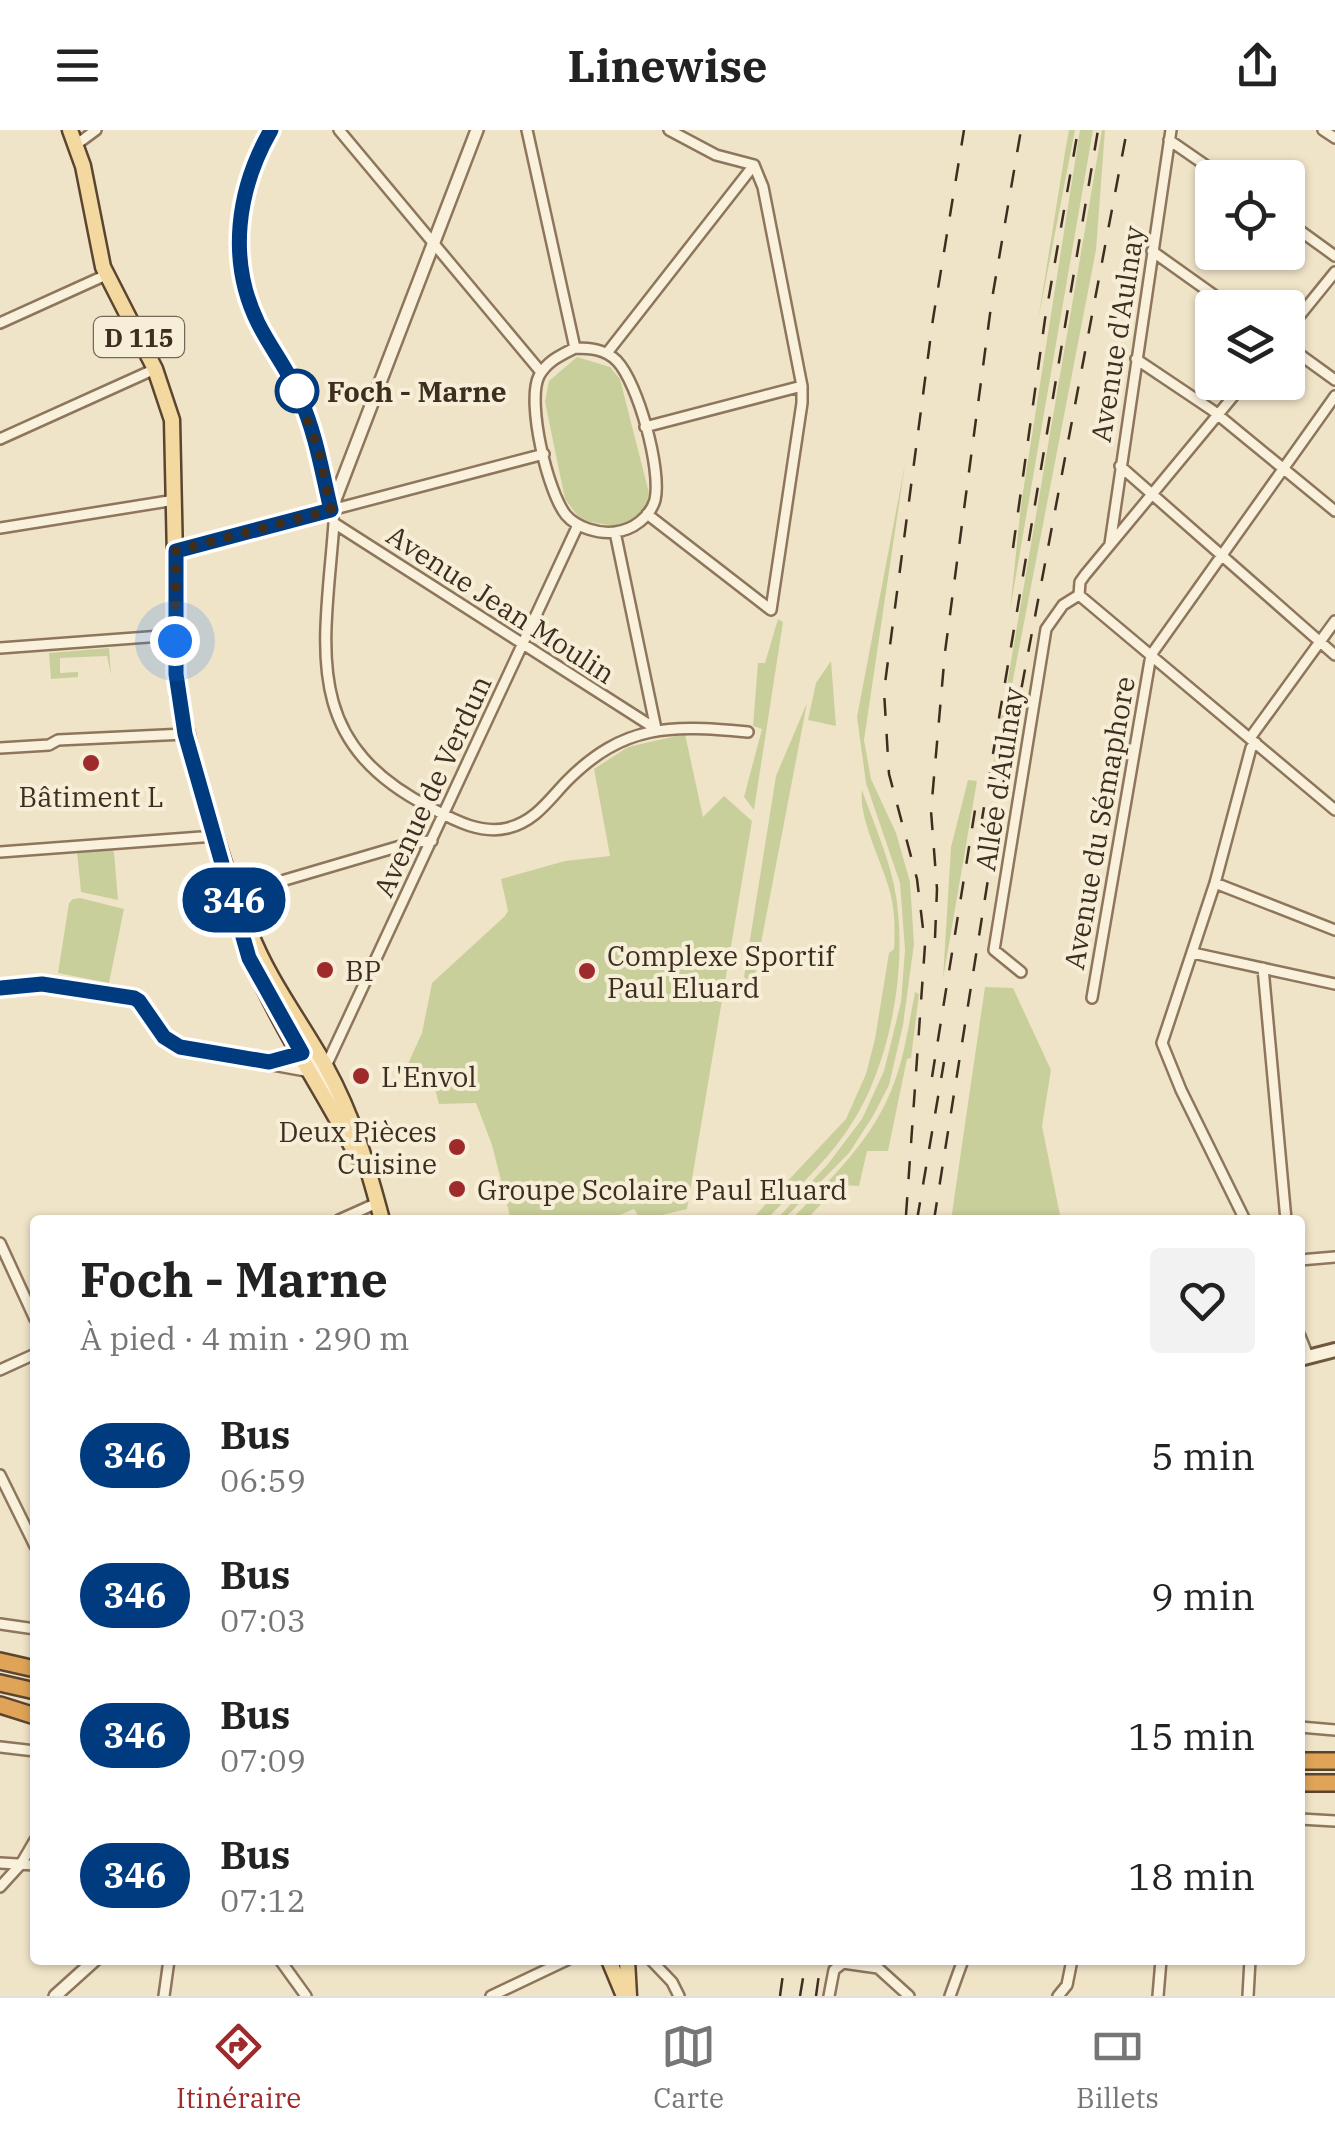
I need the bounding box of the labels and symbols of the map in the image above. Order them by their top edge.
street label: Avenue d'Aulnay [1082,223,1152,445]
road number: D 115 [94,317,184,357]
marker: Foch - Marne [276,370,318,412]
place label: Foch - Marne [327,373,507,410]
street label: Avenue Jean Moulin [380,516,622,692]
your location [150,616,200,666]
street label: Avenue de Verdun [364,669,500,903]
street label: Avenue du Sémaphore [1055,674,1143,972]
street label: Allée d'Aulnay [966,684,1032,874]
marker: Bâtiment L [80,752,102,774]
place label: Bâtiment L [18,778,164,815]
line badge: 346 [176,868,292,932]
place label: Complexe Sportif Paul Eluard [607,937,837,1006]
place label: BP [345,952,381,989]
marker: BP [314,959,336,981]
marker: Complexe Sportif Paul Eluard [576,960,598,982]
place label: L'Envol [381,1058,477,1095]
marker: L'Envol [350,1065,372,1087]
place label: Deux Pièces Cuisine [279,1113,437,1182]
marker: Deux Pièces Cuisine [446,1136,468,1158]
place label: Groupe Scolaire Paul Eluard [477,1171,847,1208]
marker: Groupe Scolaire Paul Eluard [446,1178,468,1200]

